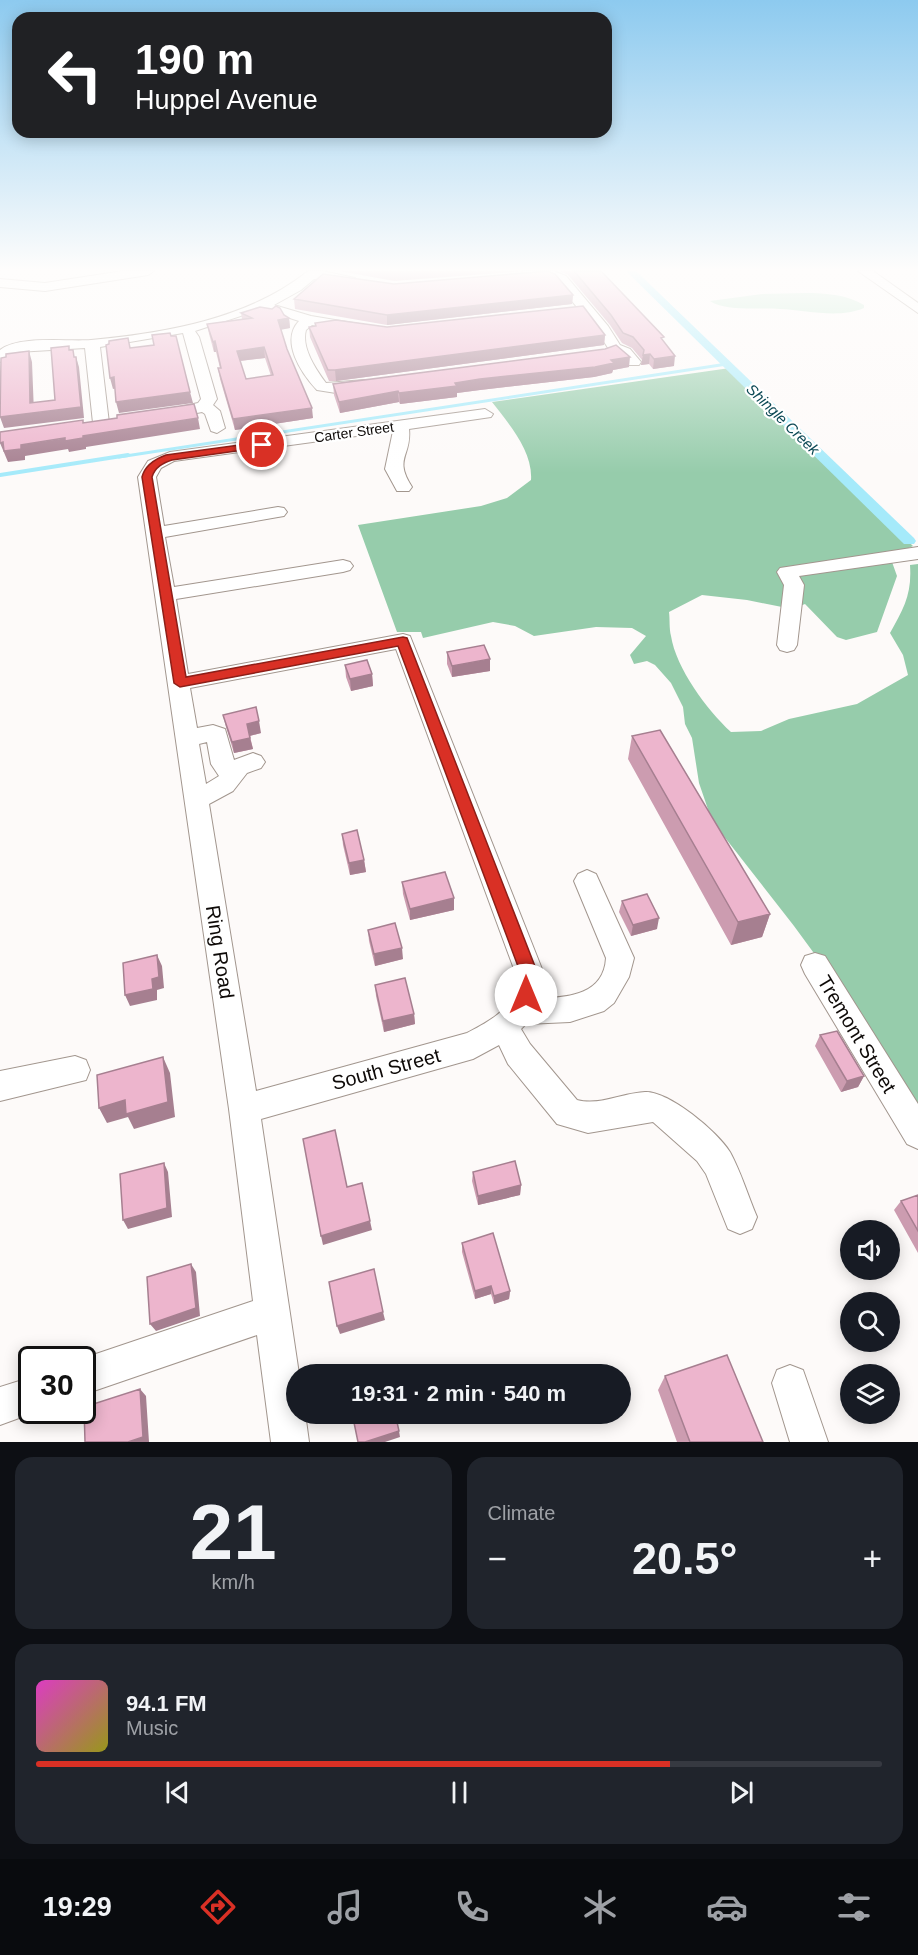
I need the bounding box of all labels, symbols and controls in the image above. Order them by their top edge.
icon: left [36,36,114,114]
text: 190 m [135,36,254,83]
text: Huppel Avenue [135,85,318,115]
water label: Shingle Creek [743,380,824,459]
street label: Carter Street [313,418,395,445]
pin [236,419,287,470]
icon: arrive [245,428,278,461]
street label: Ring Road [202,904,238,1000]
position arrow [494,963,558,1027]
street label: Tremont Street [813,971,901,1097]
street label: South Street [329,1044,443,1094]
map controls [840,1220,900,1424]
button: sound [840,1220,900,1280]
button: search [840,1292,900,1352]
speed limit sign: 30 [18,1346,96,1424]
button: layers [840,1364,900,1424]
text: 19:31 · 2 min · 540 m [351,1381,566,1406]
text: 21 [190,1488,277,1576]
text: Climate [488,1502,555,1524]
text: 20.5° [632,1533,738,1584]
text: − [488,1540,507,1577]
text: + [863,1540,882,1577]
text: km/h [212,1571,255,1593]
text: 94.1 FM [126,1691,207,1716]
text: Music [126,1717,178,1739]
icon: previous [161,1776,194,1809]
icon: pause [443,1776,476,1809]
icon: next [725,1776,758,1809]
icon: directions [197,1886,239,1928]
icon: music [324,1886,366,1928]
icon: phone [451,1886,493,1928]
icon: climate [579,1886,621,1928]
icon: car [706,1886,748,1928]
icon: filters [833,1886,875,1928]
text: 19:29 [43,1892,112,1922]

